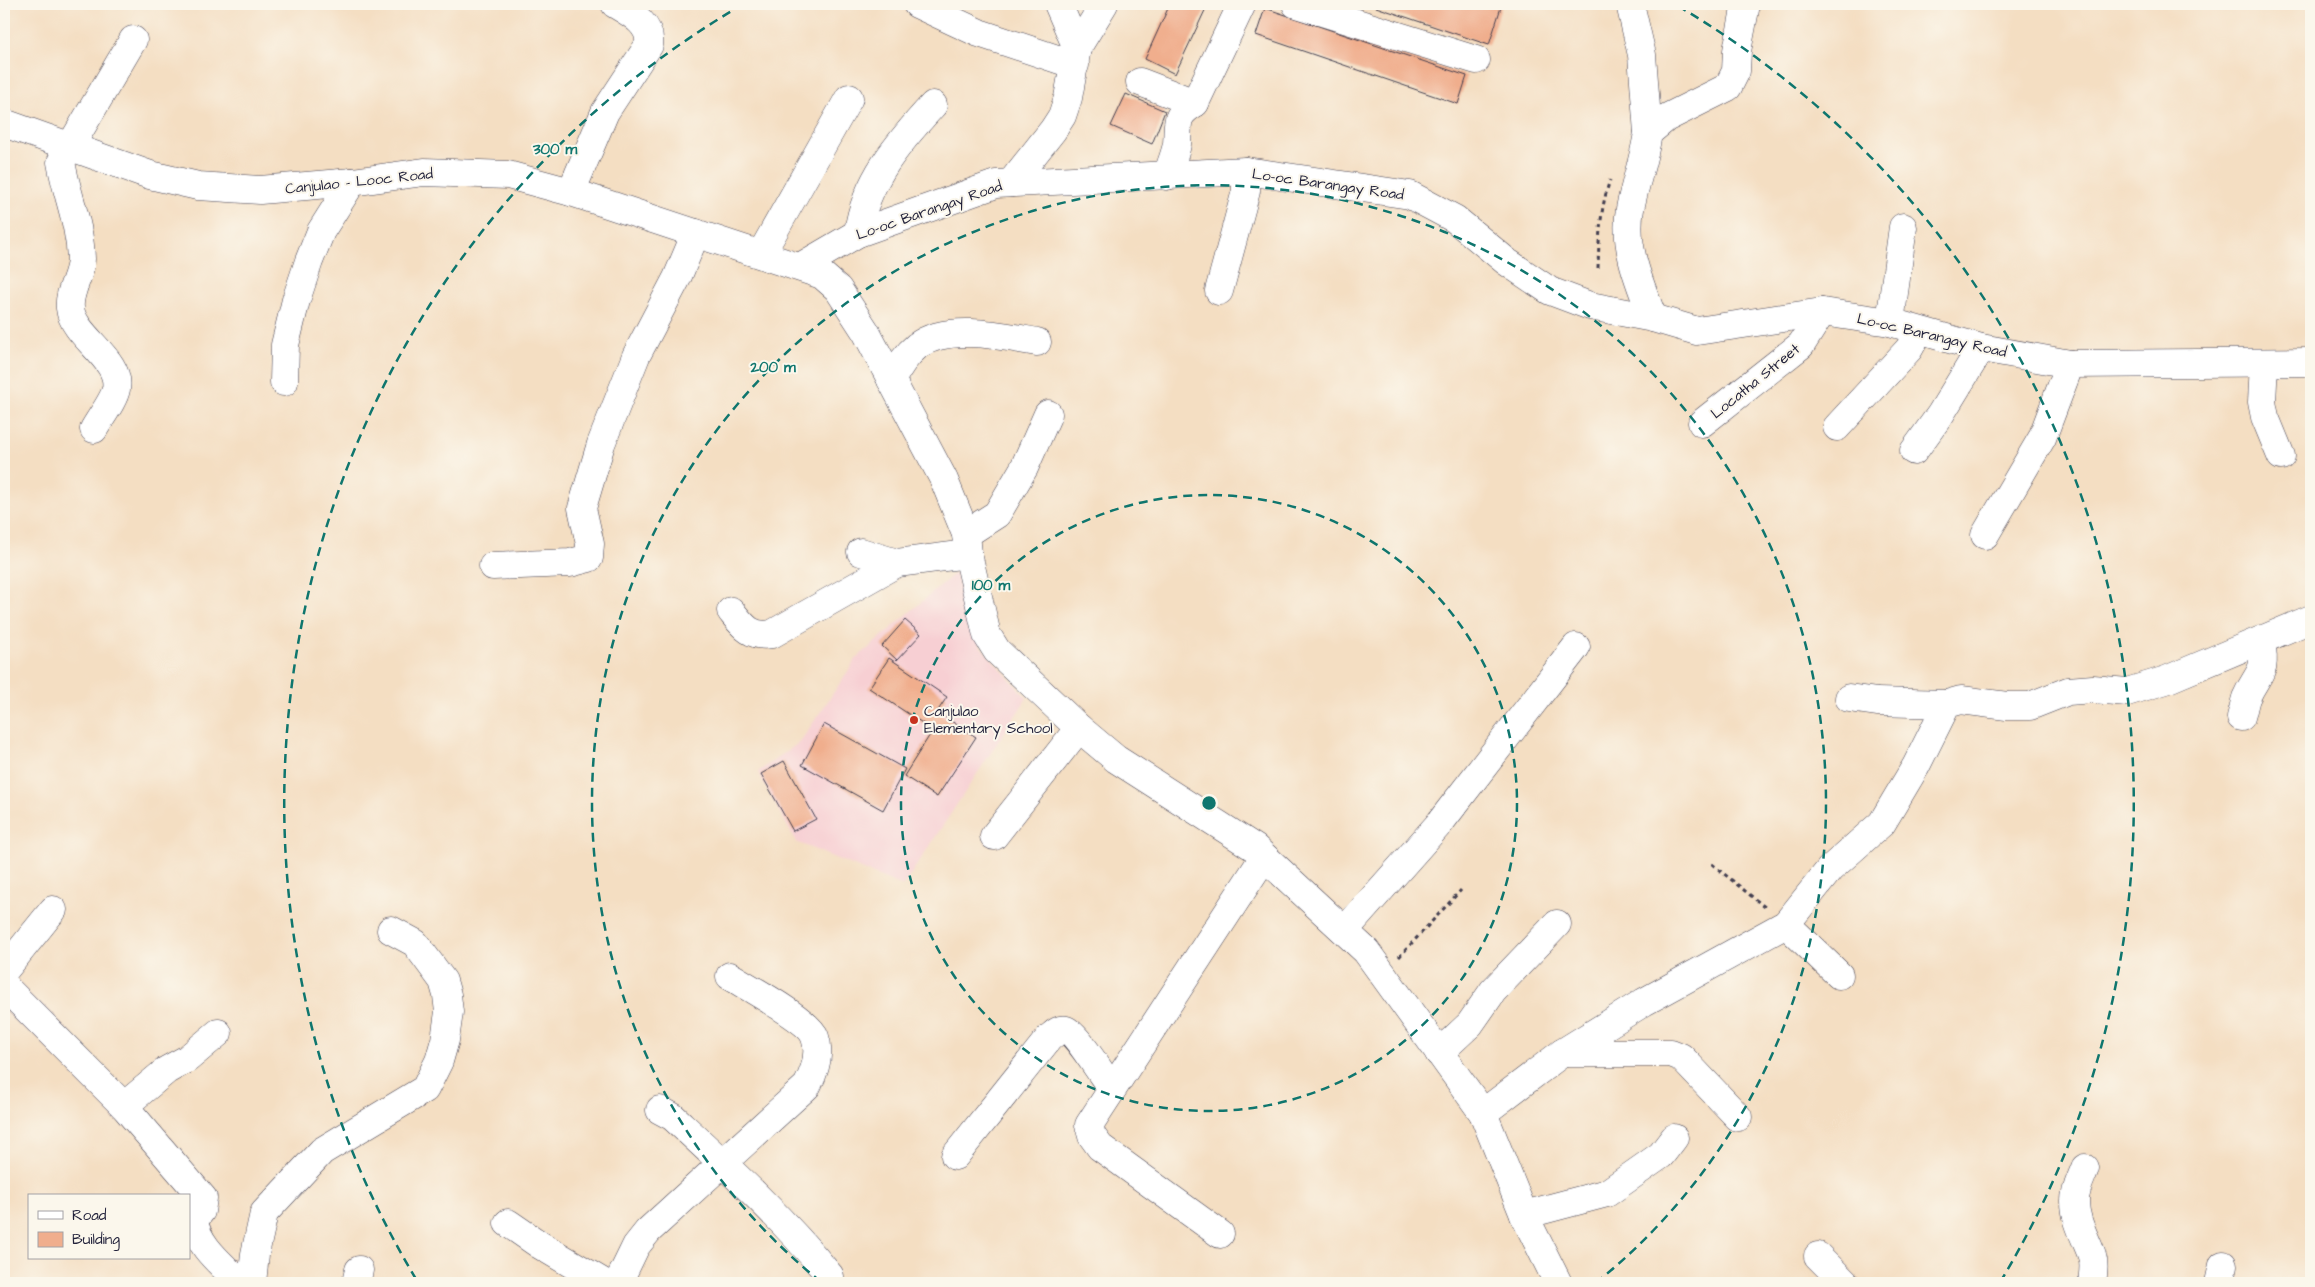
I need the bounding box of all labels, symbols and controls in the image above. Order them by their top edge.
text: 300 m [532,139,577,160]
street label: Canjulao - Looc Road [284,163,434,200]
street label: Lo-oc Barangay Road [1250,163,1406,207]
street label: Lo-oc Barangay Road [853,176,1006,246]
street label: Lo-oc Barangay Road [1855,308,2009,364]
street label: Locatha Street [1706,339,1804,424]
text: 200 m [749,357,796,378]
text: 100 m [972,575,1011,596]
place label: Canjulao Elementary School [924,701,1053,740]
marker: Canjulao Elementary School [908,714,920,726]
centre of rings [1200,794,1218,812]
legend [28,1194,190,1260]
text: Road [72,1205,107,1226]
text: Building [72,1229,120,1251]

